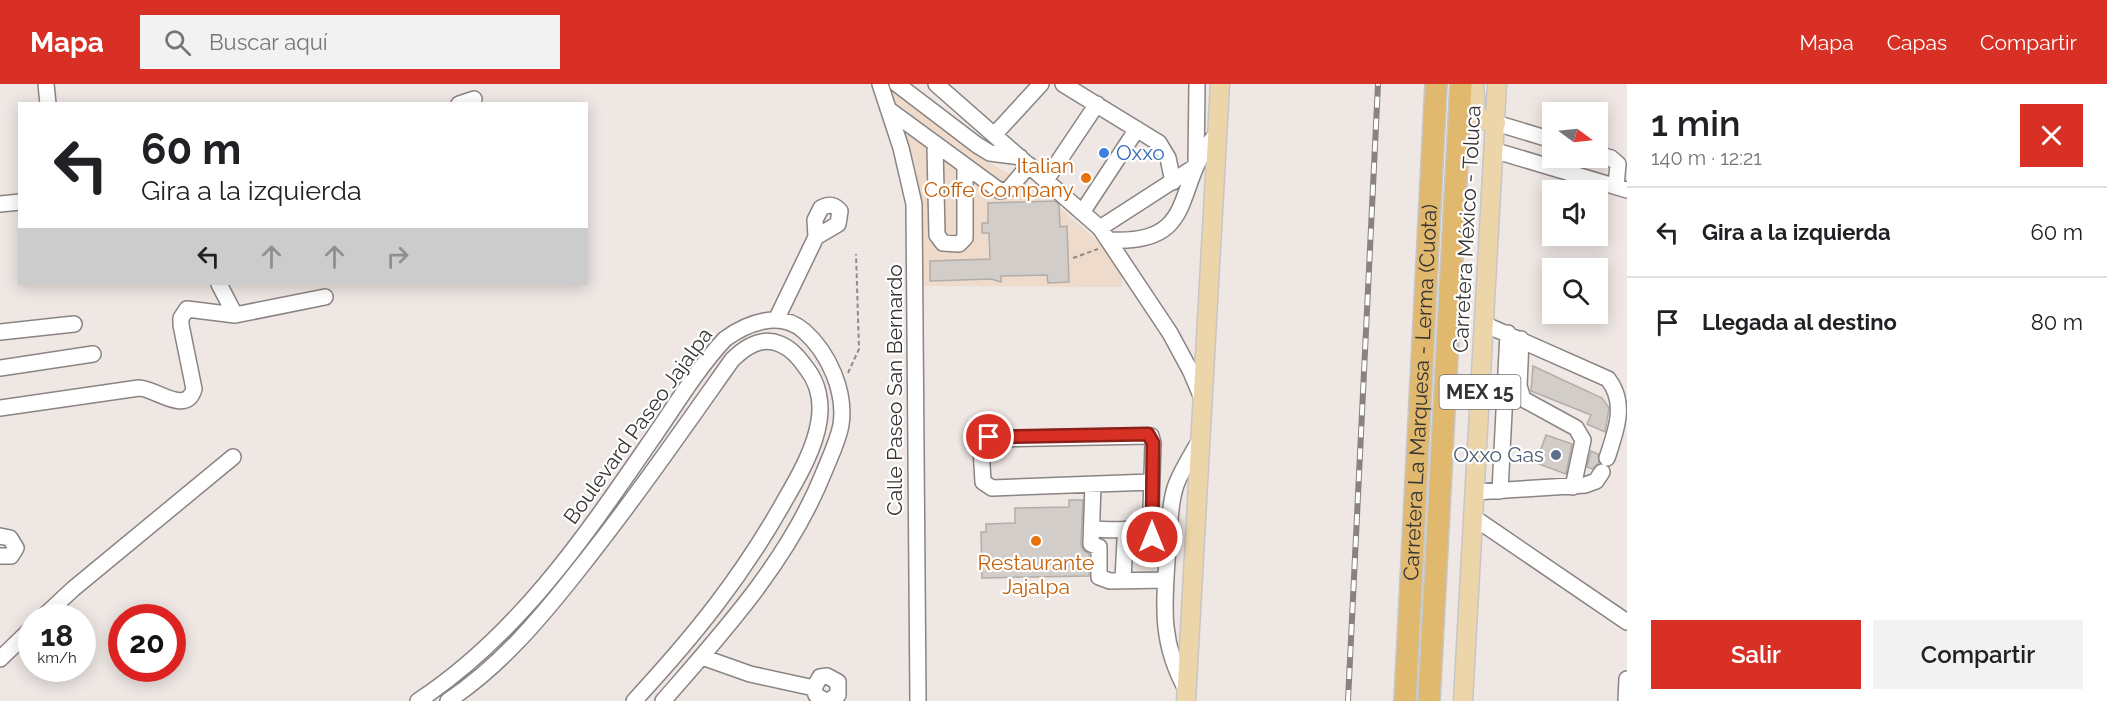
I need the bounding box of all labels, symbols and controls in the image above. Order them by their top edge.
search box [140,15,560,69]
text: Mapa [30,26,104,59]
icon: search [161,26,194,59]
text: Buscar aquí [209,29,328,55]
text: Mapa [1799,30,1854,55]
text: Capas [1887,30,1947,55]
text: Compartir [1980,30,2077,55]
north arrow [1542,102,1608,168]
map controls [1542,102,1608,324]
text: 1 min [1651,102,1740,144]
street label: Carretera México - Toluca [1448,104,1485,354]
button: close [2020,104,2083,167]
text: 60 m [141,125,241,174]
icon: left [42,126,120,204]
place label: Oxxo [1116,140,1165,165]
marker: Oxxo [1097,146,1111,160]
text: 140 m · 12:21 [1651,146,1762,170]
place label: Italian Coffe Company [924,153,1074,202]
marker: Italian Coffe Company [1079,171,1093,185]
text: Gira a la izquierda [141,175,362,206]
button: sound [1542,180,1608,246]
street label: Carretera La Marquesa - Lerma (Cuota) [1398,203,1442,581]
icon: left [1651,216,1684,249]
text: Gira a la izquierda [1702,219,1891,245]
text: 60 m [2030,219,2083,245]
icon: left [192,240,225,273]
icon: ahead [255,240,288,273]
icon: ahead [318,240,351,273]
icon: right [381,240,414,273]
button: search [1542,258,1608,324]
street label: Calle Paseo San Bernardo [882,264,907,516]
icon: arrive [1651,306,1684,339]
text: Llegada al destino [1702,309,1897,335]
text: 80 m [2031,309,2083,335]
street label: Boulevard Paseo Jajalpa [558,323,717,529]
road number: MEX 15 [1440,375,1520,409]
pin [963,411,1014,462]
icon: arrive [972,420,1005,453]
place label: Oxxo Gas [1453,442,1544,467]
marker: Oxxo Gas [1549,448,1563,462]
position arrow [1120,505,1184,569]
marker: Restaurante Jajalpa [1029,534,1043,548]
place label: Restaurante Jajalpa [978,550,1094,599]
speed limit sign: 20 [108,604,186,682]
text: 18 [41,618,73,653]
button: Salir [1651,620,1861,689]
button: Compartir [1873,620,2083,689]
text: km/h [37,649,77,667]

